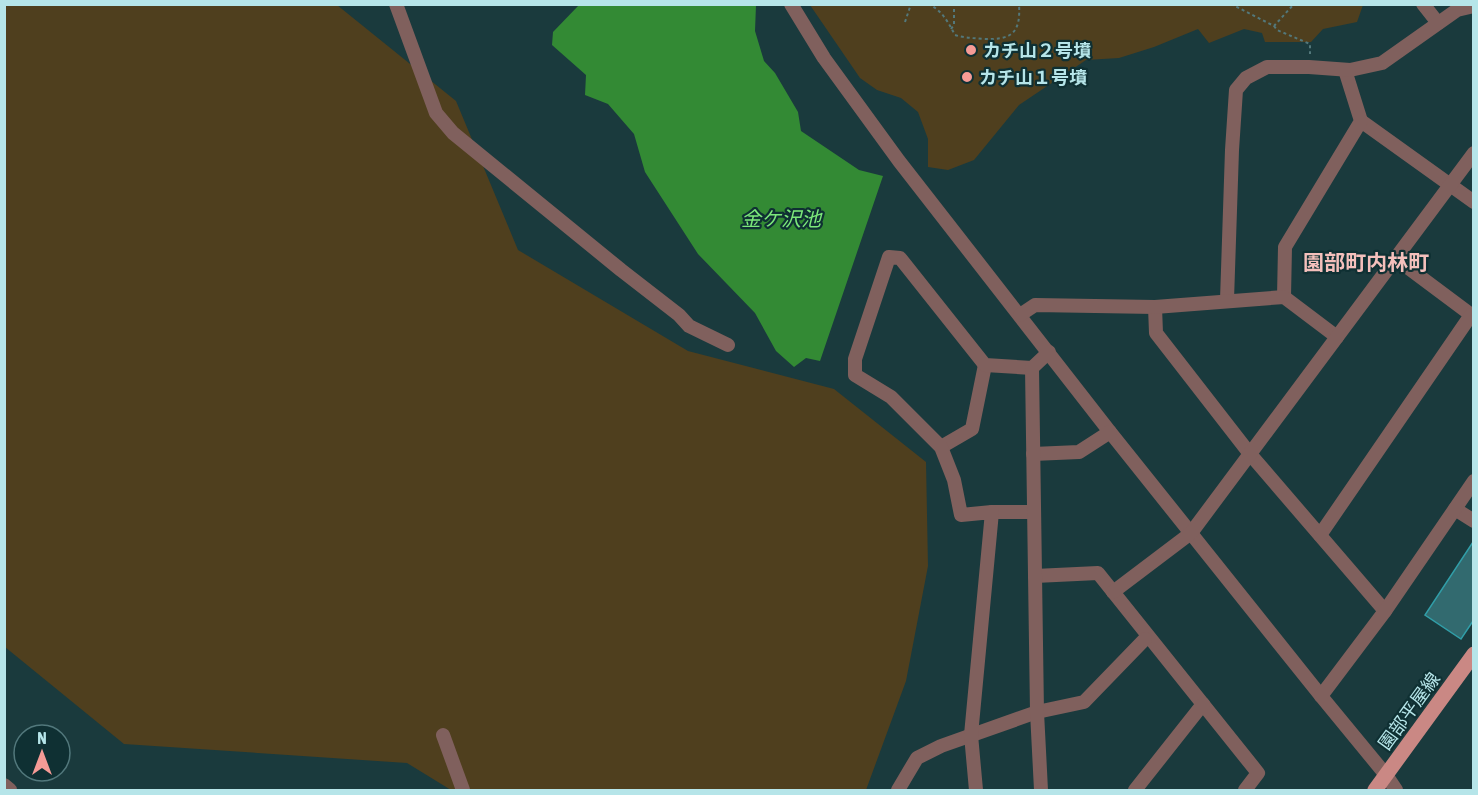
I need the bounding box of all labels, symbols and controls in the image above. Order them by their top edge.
place label: カチ山２号墳 [983,40,1091,61]
marker: カチ山２号墳 [964,43,978,57]
place label: カチ山１号墳 [979,67,1087,88]
marker: カチ山１号墳 [960,70,974,84]
water label: 金ケ沢池 [741,207,823,230]
district label: 園部町内林町 [1303,250,1429,274]
street label: 園部平屋線 [1374,668,1444,754]
north arrow [12,723,72,783]
text: N [37,729,47,747]

